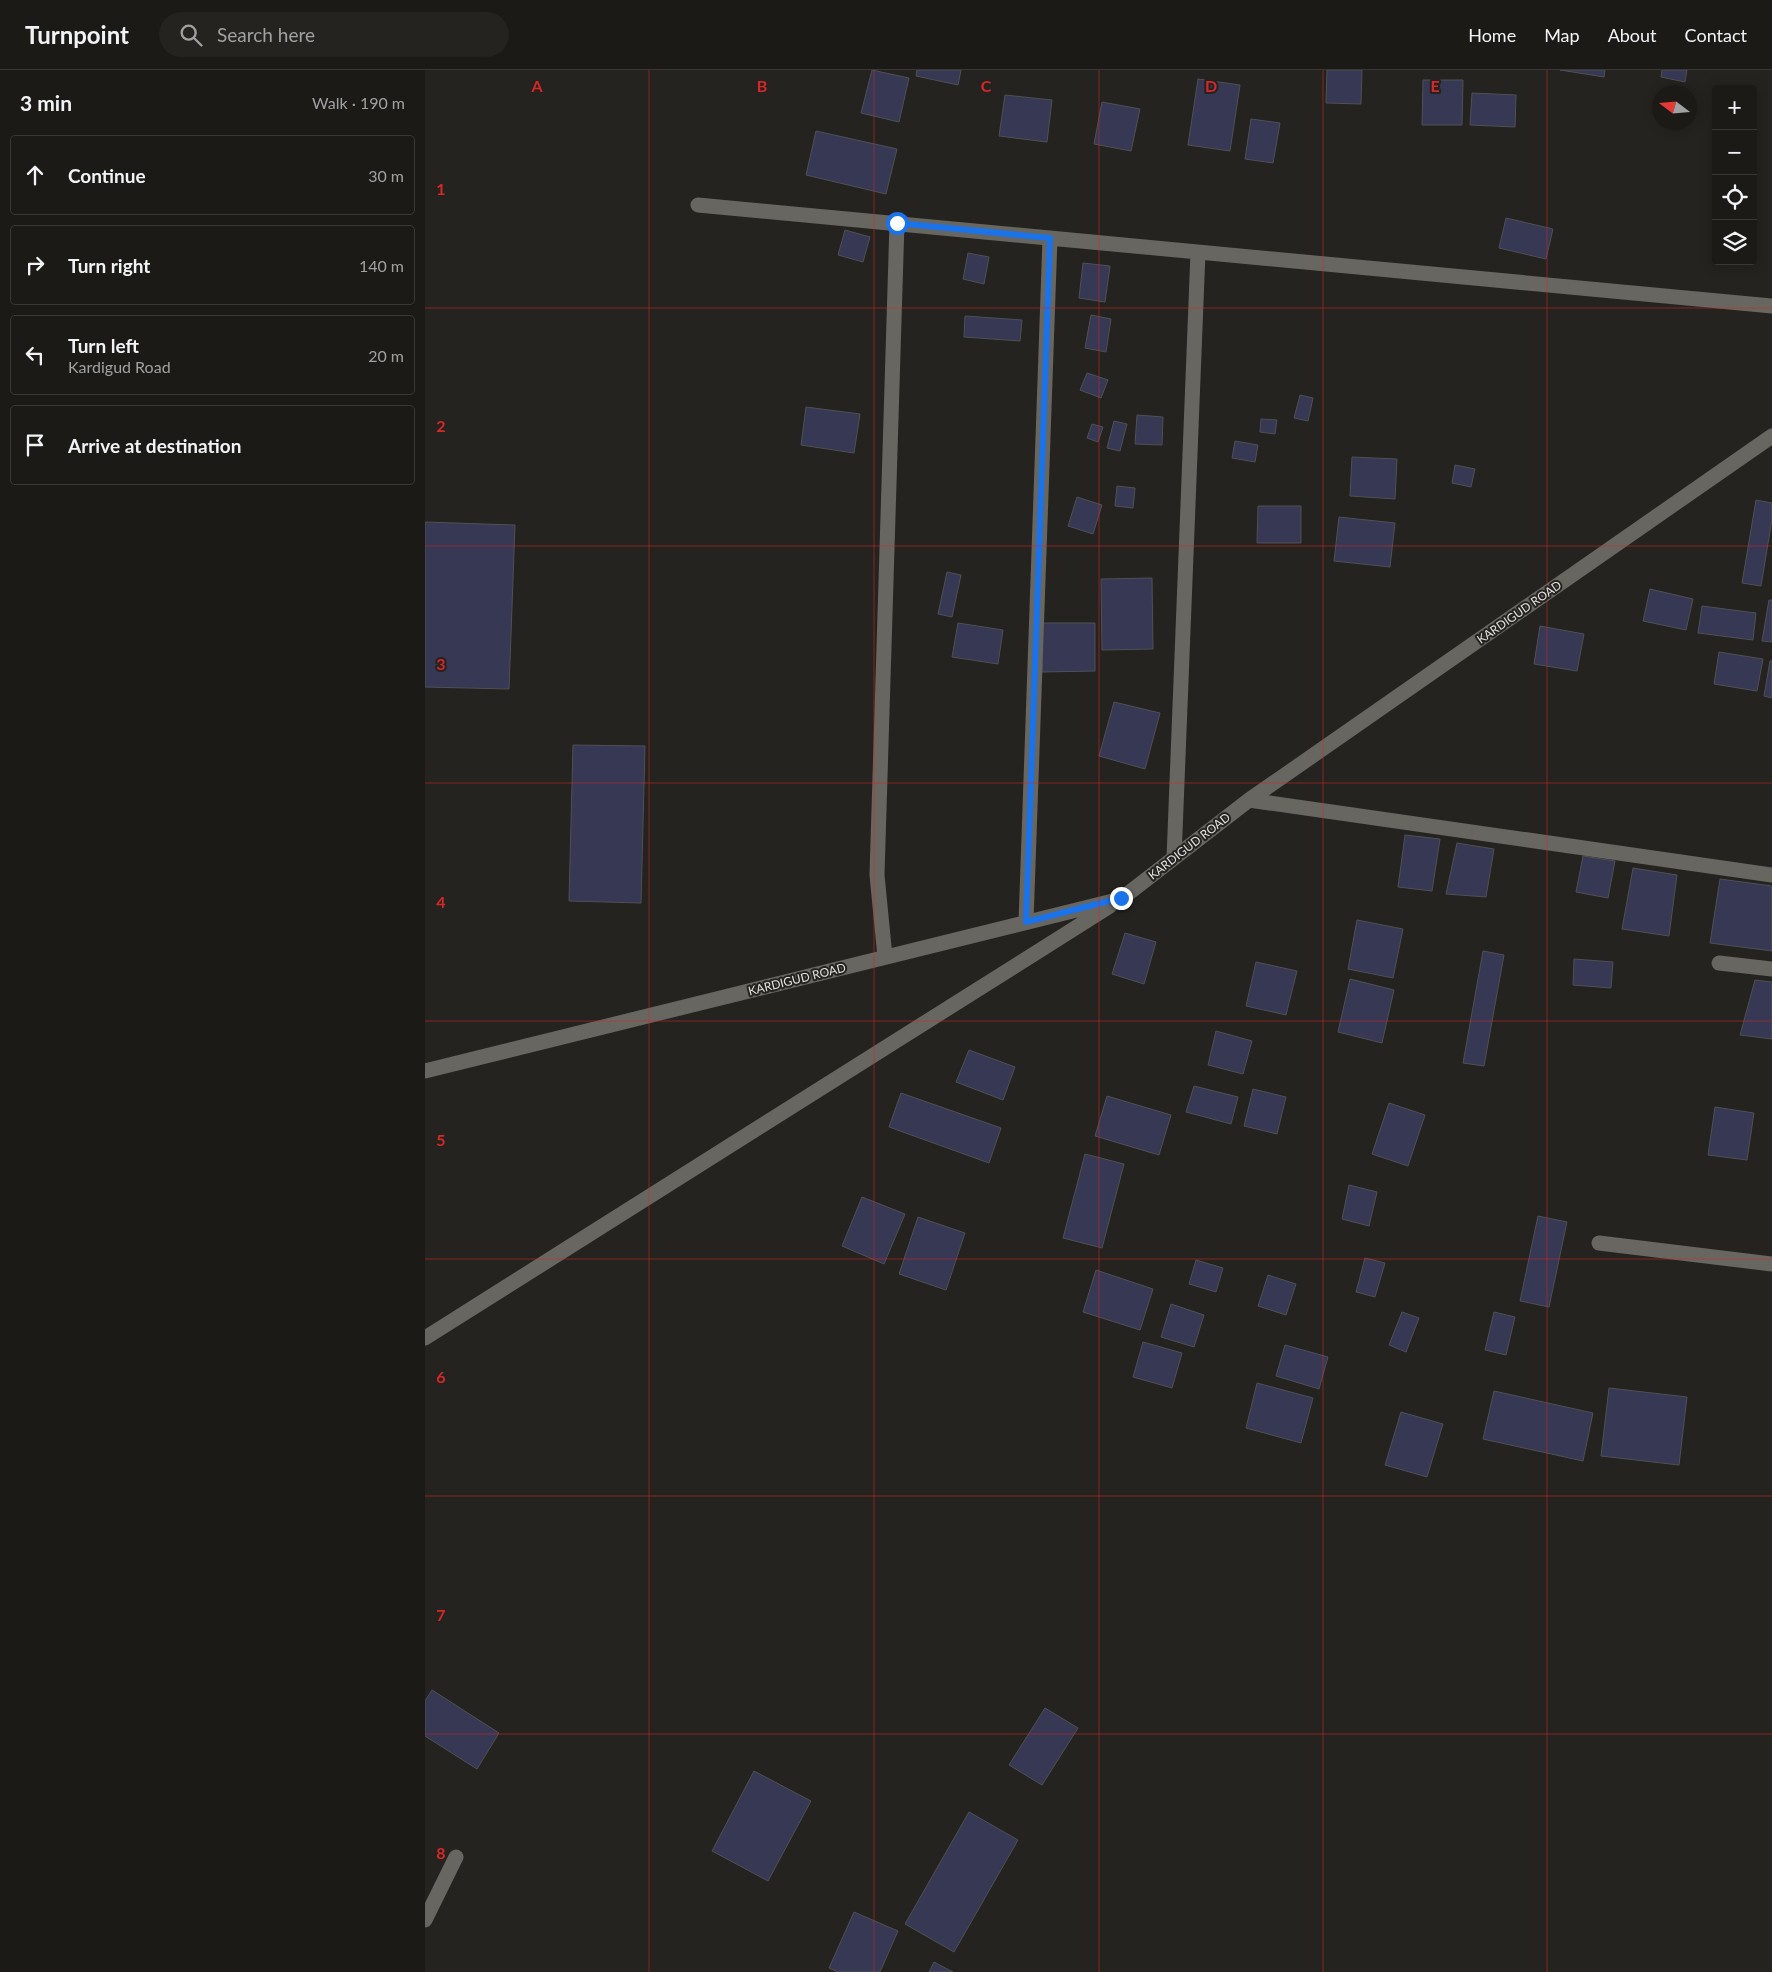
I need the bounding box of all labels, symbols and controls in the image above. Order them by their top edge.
search box [159,12,509,57]
text: Turnpoint [25,20,129,49]
icon: search [177,21,205,49]
text: Search here [217,23,315,46]
text: Home [1468,24,1516,46]
text: Map [1544,24,1580,46]
text: About [1608,24,1657,46]
text: Contact [1685,24,1747,46]
text: A [530,76,543,95]
text: B [757,76,767,95]
text: C [981,76,992,95]
text: D [1205,76,1217,95]
text: E [1430,76,1440,95]
north arrow [1652,85,1697,130]
map controls [1712,85,1757,265]
button: + [1712,85,1757,130]
text: 3 min [20,90,72,115]
text: Walk · 190 m [312,93,405,112]
button: − [1712,130,1757,175]
icon: ahead [21,161,49,189]
text: Continue [68,164,146,187]
text: 30 m [368,166,404,185]
button: locate [1712,175,1757,220]
text: 1 [436,179,446,198]
route start [886,212,909,235]
button: layers [1712,220,1757,265]
icon: right [21,251,49,279]
text: Turn right [68,254,150,277]
text: 140 m [359,256,404,275]
text: Turn left [68,334,139,357]
icon: left [21,341,49,369]
text: 20 m [368,346,404,365]
text: Kardigud Road [68,357,171,376]
text: 2 [436,416,446,435]
icon: arrive [21,431,49,459]
text: Arrive at destination [68,434,241,457]
street label: KARDIGUD ROAD [1474,577,1564,647]
text: 3 [436,654,446,673]
street label: KARDIGUD ROAD [1145,809,1233,883]
route end [1110,887,1133,910]
text: 4 [436,892,446,911]
street label: KARDIGUD ROAD [747,960,847,998]
text: 5 [436,1130,446,1149]
text: 6 [436,1367,446,1386]
text: 7 [436,1605,446,1624]
text: 8 [436,1843,446,1862]

